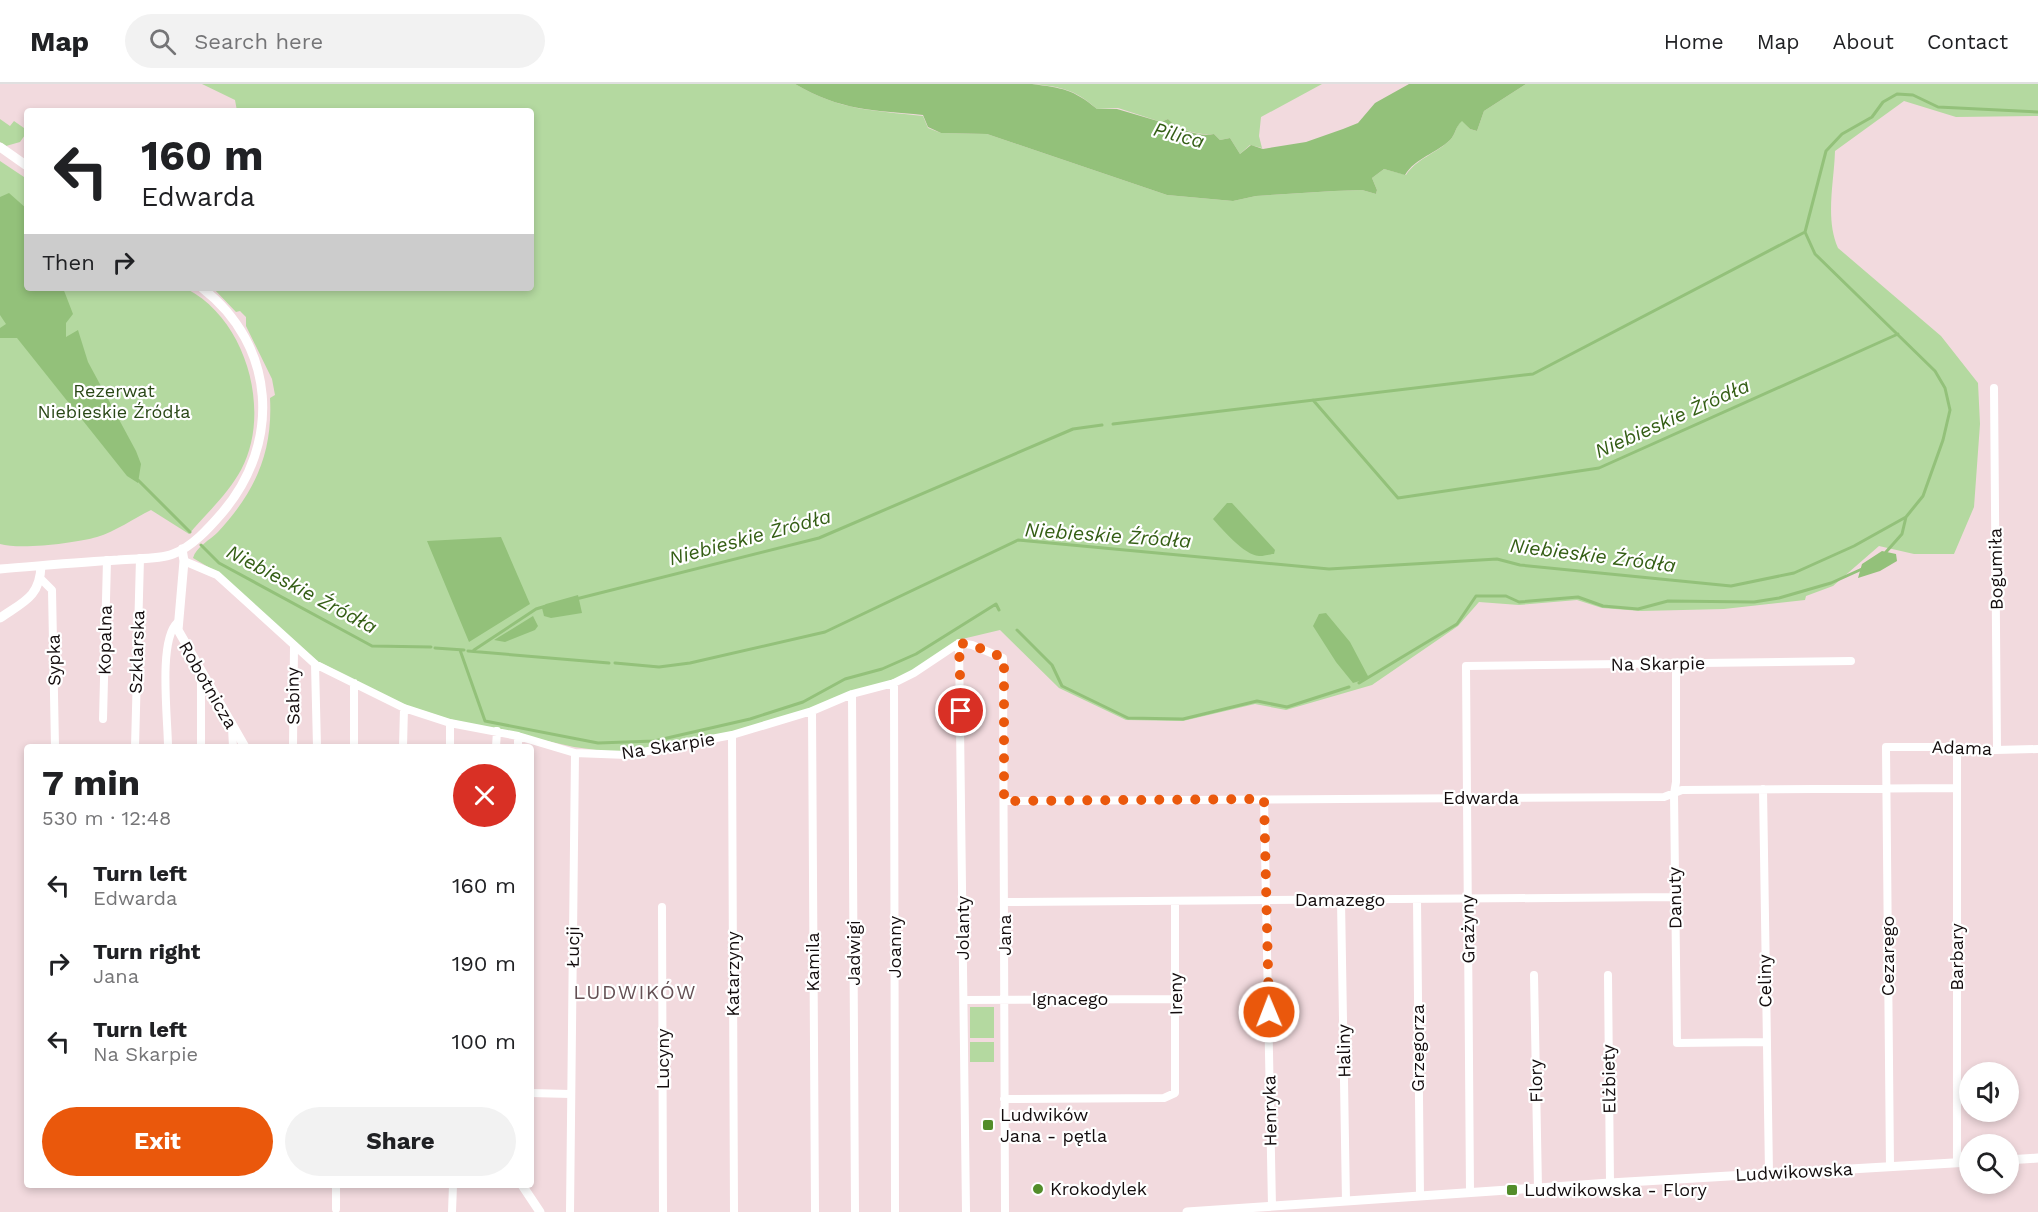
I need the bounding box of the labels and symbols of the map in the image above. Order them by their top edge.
water label: Pilica [1151,117,1207,153]
water label: Niebieskie Żródła [1591,373,1753,463]
park label: Rezerwat Niebieskie Źródła [37,380,191,422]
water label: Niebieskie Żródła [666,504,834,570]
water label: Niebieskie Źródła [1024,517,1192,553]
street label: Bogumiła [1984,528,2007,610]
water label: Niebieskie Źródła [1509,533,1677,577]
water label: Niebieskie Źródła [223,539,381,639]
street label: Kopalna [93,605,116,675]
street label: Szklarska [125,610,148,694]
street label: Sypka [43,634,64,686]
street label: Robotnicza [175,637,242,732]
street label: Na Skarpie [1611,652,1705,675]
street label: Sabiny [281,666,304,725]
pin [935,685,986,736]
street label: Na Skarpie [620,728,716,763]
street label: Adama [1931,736,1993,759]
street label: Edwarda [1443,787,1519,808]
street label: Danuty [1663,866,1686,929]
street label: Damazego [1295,889,1385,910]
street label: Grażyny [1456,893,1479,964]
street label: Jolanty [952,895,973,960]
street label: Jana [994,914,1015,956]
street label: Joanny [884,915,905,978]
street label: Cezarego [1877,916,1898,996]
street label: Jadwigi [843,920,864,986]
street label: Barbary [1946,923,1967,991]
street label: Łucji [562,926,583,968]
street label: Katarzyny [722,931,743,1017]
street label: Kamila [802,932,823,992]
street label: Celiny [1754,954,1775,1008]
street label: Ireny [1165,972,1186,1016]
district label: LUDWIKÓW [573,980,697,1004]
position arrow [1237,980,1301,1044]
street label: Ignacego [1032,988,1108,1009]
street label: Grzegorza [1407,1004,1428,1092]
street label: Haliny [1333,1023,1354,1078]
street label: Lucyny [652,1028,673,1089]
street label: Elżbiety [1597,1043,1620,1114]
street label: Flory [1525,1058,1546,1103]
street label: Henryka [1258,1075,1281,1147]
place label: Ludwików Jana - pętla [1000,1104,1107,1146]
marker: Ludwików Jana - pętla [981,1118,995,1132]
street label: Ludwikowska [1735,1158,1853,1185]
place label: Krokodylek [1050,1178,1147,1199]
place label: Ludwikowska - Flory [1524,1179,1707,1200]
marker: Krokodylek [1031,1182,1045,1196]
marker: Ludwikowska - Flory [1505,1183,1519,1197]

